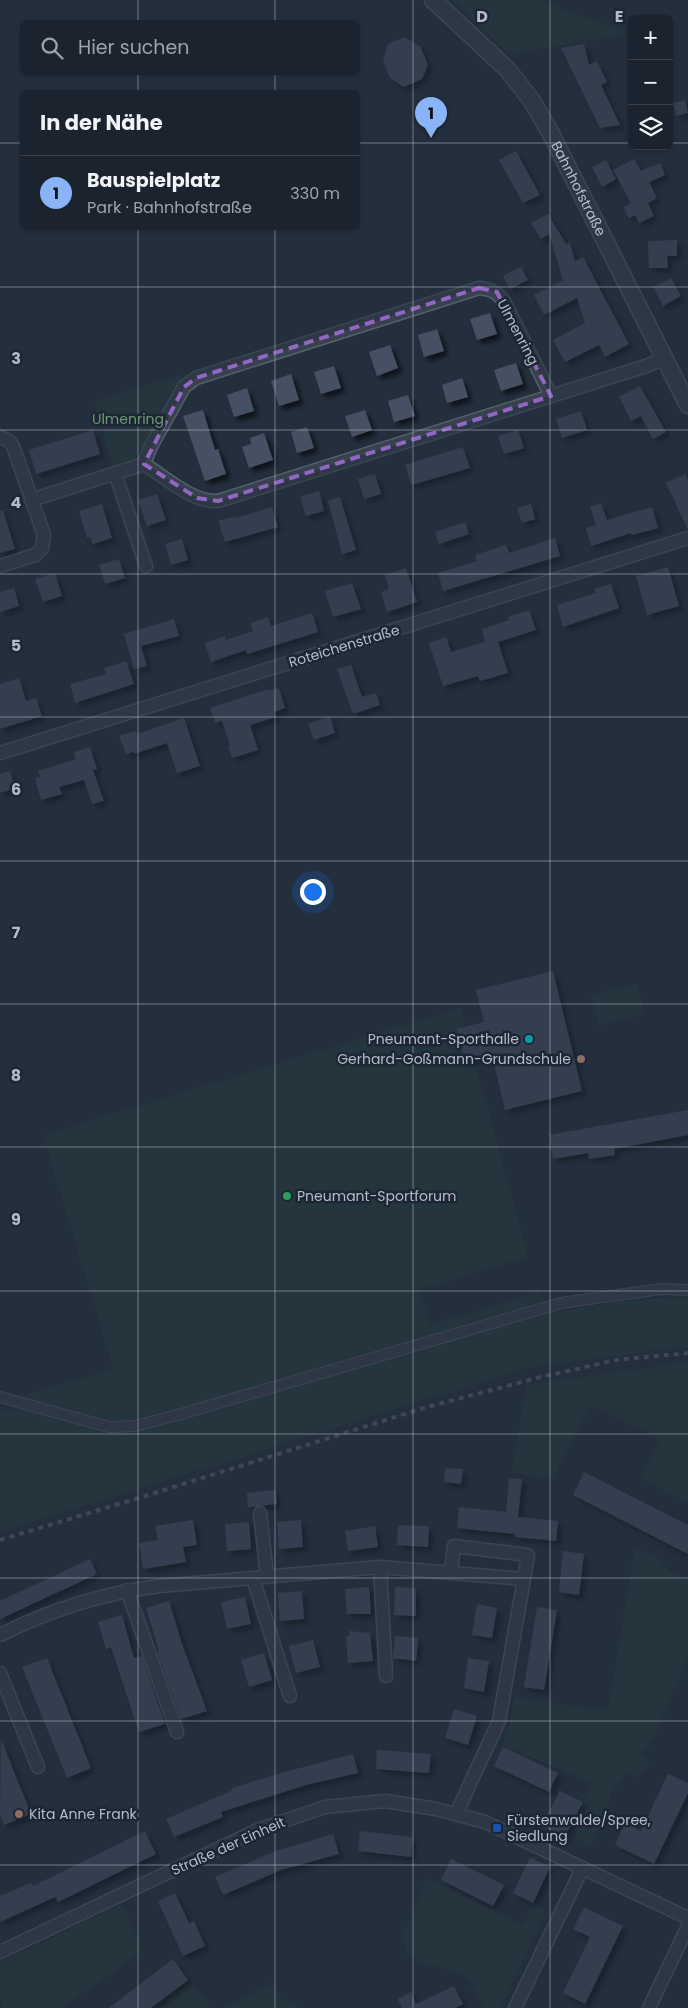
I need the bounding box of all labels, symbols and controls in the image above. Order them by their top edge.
text: D [476,5,488,28]
text: E [615,5,623,28]
map controls [628,15,673,150]
button: + [628,15,673,60]
search box [20,20,360,75]
icon: search [38,34,66,62]
text: Hier suchen [78,34,189,61]
button: − [628,60,673,105]
pin: 1 [415,97,447,138]
button: layers [628,105,673,150]
text: In der Nähe [40,108,163,137]
street label: Bahnhofstraße [546,138,611,240]
text: Bauspielplatz [87,167,220,194]
text: 1 [53,182,59,205]
text: 330 m [290,182,340,205]
text: Park · Bahnhofstraße [87,196,252,219]
street label: Ulmenring [492,295,544,369]
text: 3 [11,347,21,370]
park label: Ulmenring [92,409,164,429]
text: 4 [11,491,22,514]
street label: Roteichenstraße [286,620,402,672]
text: 5 [11,634,21,657]
text: 6 [11,778,21,801]
your location [300,879,326,905]
text: 7 [12,921,21,944]
place label: Pneumant-Sporthalle [368,1029,519,1049]
marker: Pneumant-Sporthalle [523,1033,535,1045]
place label: Gerhard-Goßmann-Grundschule [337,1049,571,1069]
marker: Gerhard-Goßmann-Grundschule [575,1053,587,1065]
text: 8 [11,1064,21,1087]
place label: Pneumant-Sportforum [297,1186,457,1206]
marker: Pneumant-Sportforum [281,1190,293,1202]
text: 9 [11,1208,21,1231]
place label: Kita Anne Frank [29,1804,138,1824]
marker: Kita Anne Frank [13,1808,25,1820]
place label: Fürstenwalde/Spree, Siedlung [507,1810,651,1846]
street label: Straße der Einheit [168,1812,288,1880]
marker: Fürstenwalde/Spree, Siedlung [491,1822,503,1834]

